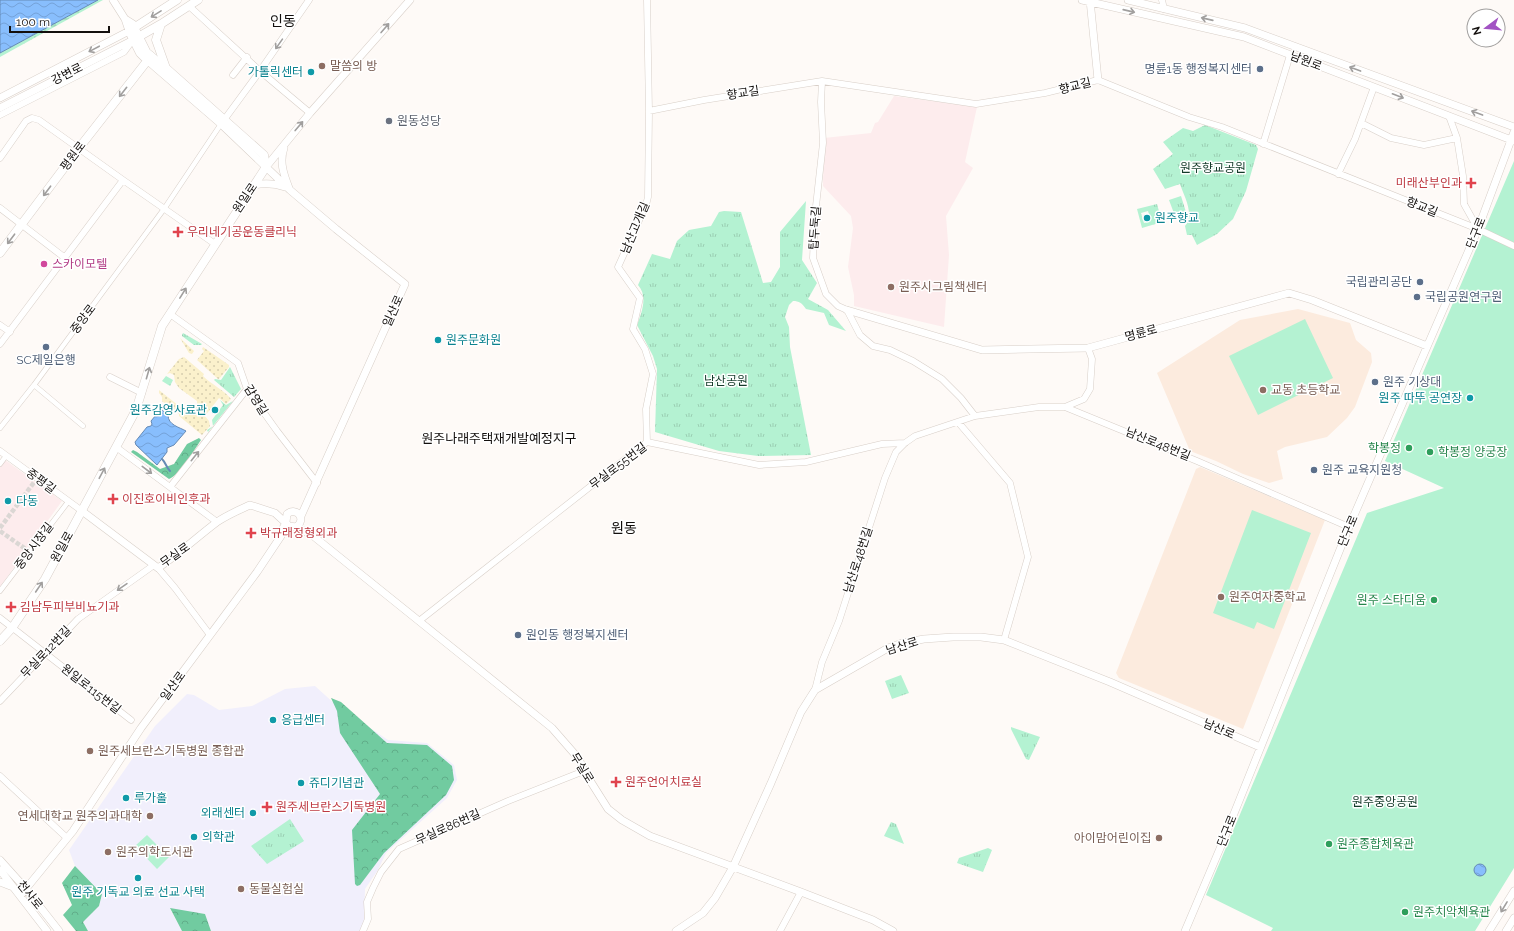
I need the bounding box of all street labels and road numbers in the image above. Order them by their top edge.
street label: 남원로 [1288,49,1324,73]
street label: 강변로 [49,60,85,88]
street label: 향교길 [1057,75,1093,97]
street label: 향교길 [726,83,760,103]
street label: 평원로 [57,139,89,173]
street label: 원일로 [230,180,260,216]
street label: 향교길 [1404,194,1440,220]
street label: 남산고개길 [618,200,652,256]
street label: 탑두둑길 [806,205,824,251]
street label: 단구로 [1463,215,1489,251]
street label: 일산로 [380,293,406,329]
street label: 중앙로 [67,302,99,336]
street label: 명륜로 [1123,322,1159,344]
street label: 감영길 [241,382,271,418]
street label: 남산로48번길 [1123,425,1193,463]
street label: 무실로55번길 [587,440,649,492]
street label: 중평길 [24,465,58,497]
street label: 단구로 [1335,513,1361,549]
street label: 중앙시장길 [12,520,56,572]
street label: 남산로48번길 [841,525,875,595]
street label: 원일로 [48,529,76,565]
street label: 무실로 [157,540,193,570]
street label: 무실로12번길 [18,623,74,681]
street label: 남산로 [884,634,920,658]
street label: 원일로115번길 [58,661,124,717]
street label: 일산로 [158,668,188,704]
street label: 남산로 [1201,716,1237,742]
street label: 무실로 [567,750,597,786]
street label: 무실로86번길 [413,806,483,848]
street label: 단구로 [1214,813,1240,849]
street label: 천사로 [14,878,46,912]

